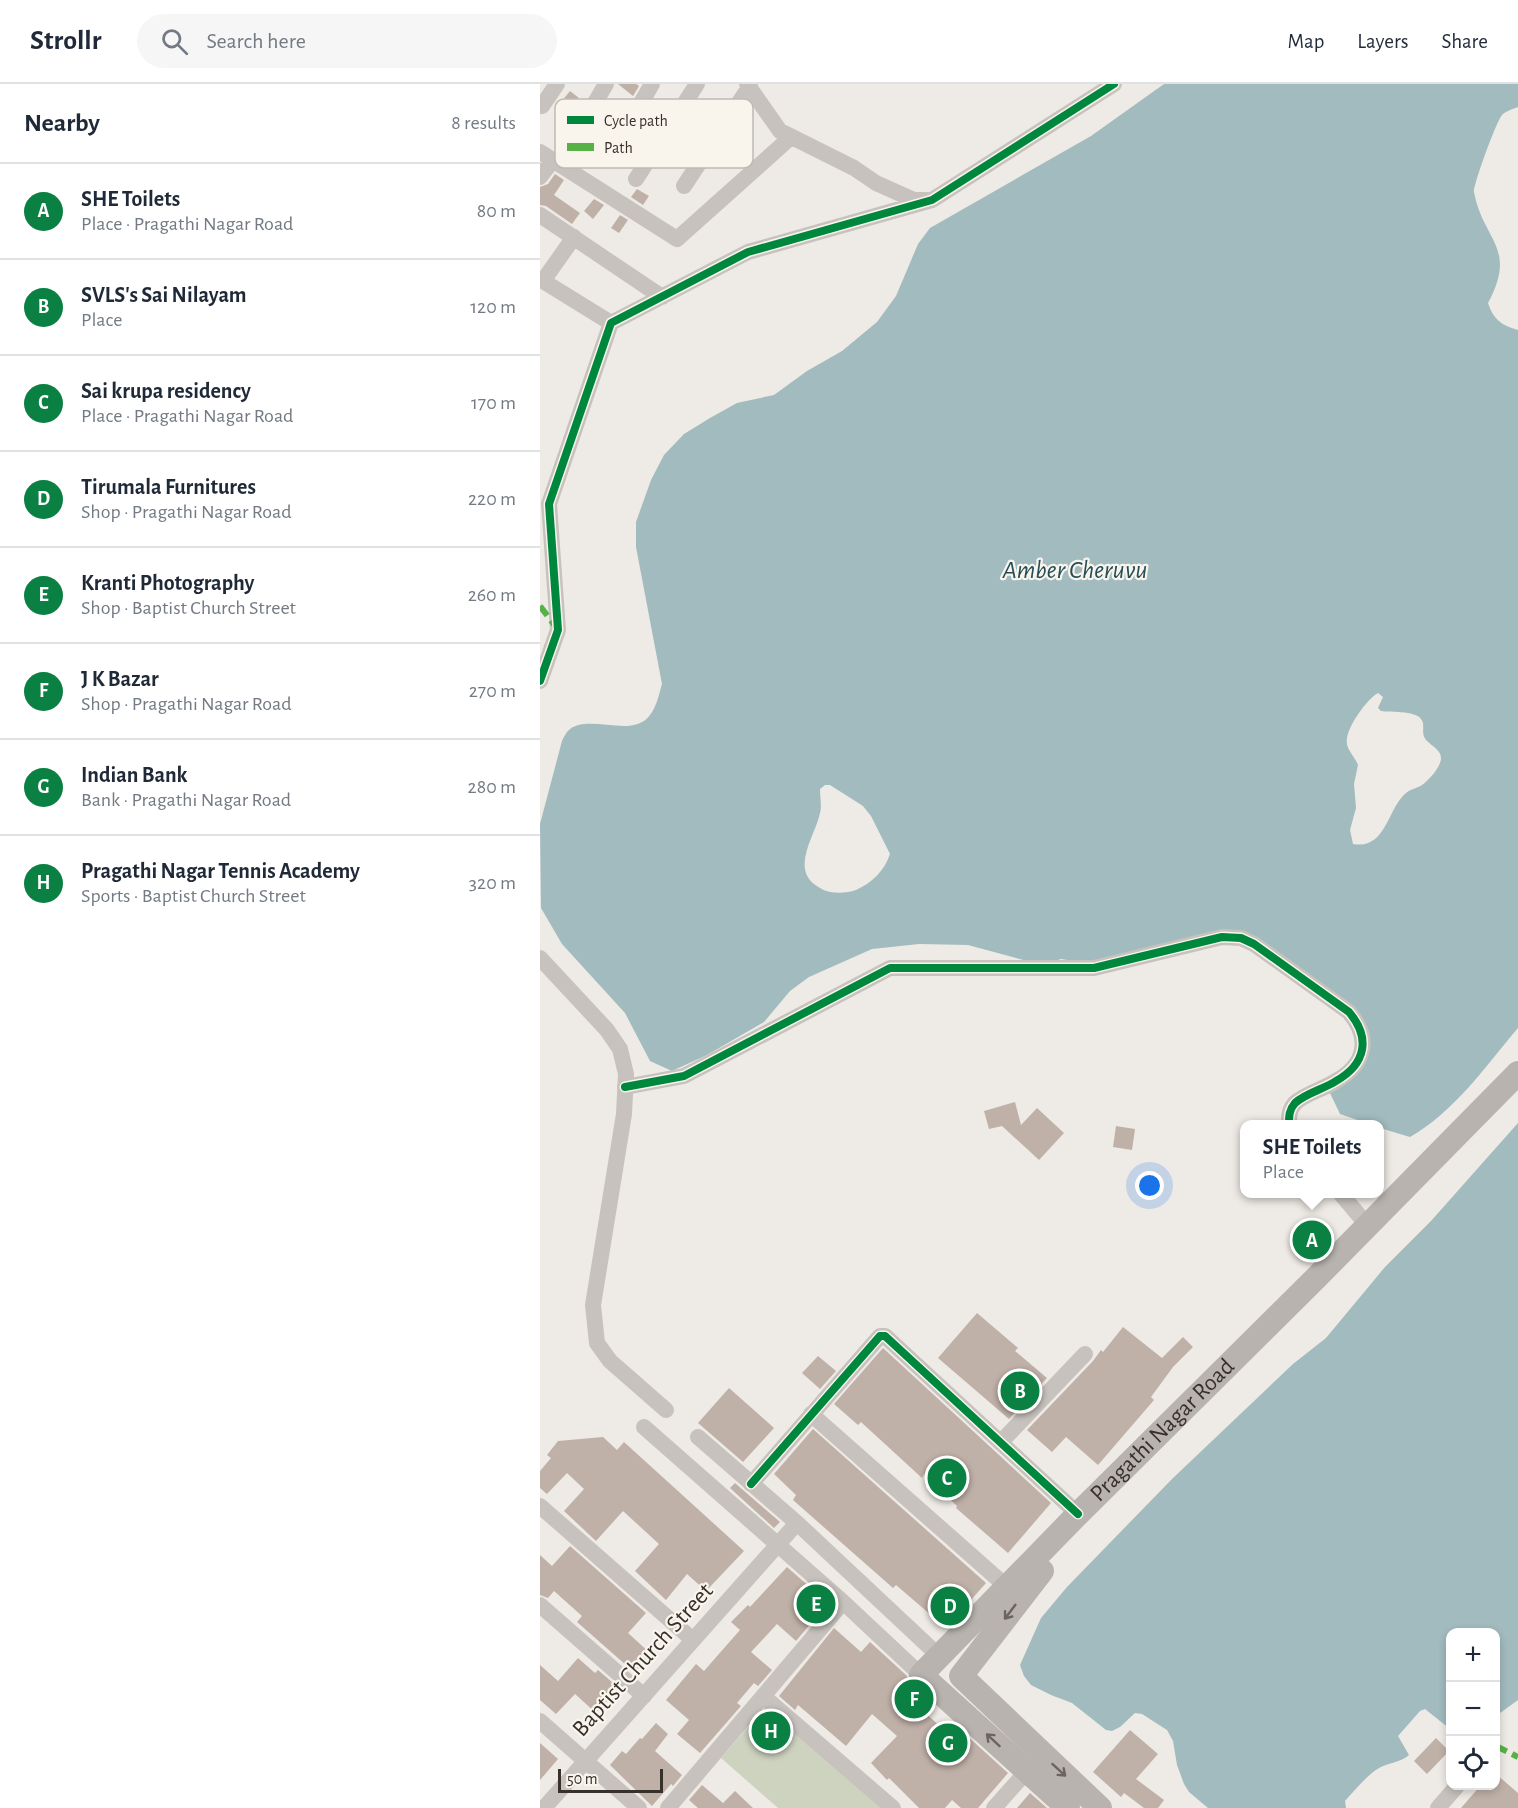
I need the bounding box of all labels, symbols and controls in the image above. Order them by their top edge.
search box [137,14,557,68]
icon: search [158,25,191,58]
text: Strollr [30,27,101,55]
text: Search here [206,30,306,52]
text: Map [1288,31,1324,52]
text: Layers [1357,31,1408,52]
text: Share [1441,31,1488,52]
legend [555,99,753,168]
text: Nearby [24,110,100,136]
text: 8 results [451,113,516,133]
text: Cycle path [604,113,668,130]
text: Path [604,140,633,156]
text: SHE Toilets [81,188,180,210]
text: A [38,201,50,221]
text: 80 m [477,201,516,221]
text: Place · Pragathi Nagar Road [81,214,293,234]
text: SVLS's Sai Nilayam [81,284,247,306]
text: B [38,297,49,317]
text: 120 m [470,297,516,317]
text: Place [81,310,122,330]
text: Sai krupa residency [81,380,251,402]
text: C [38,393,49,413]
text: 170 m [471,393,516,413]
text: Place · Pragathi Nagar Road [81,406,293,426]
text: Tirumala Furnitures [81,476,256,498]
text: D [37,489,50,509]
text: 220 m [468,489,516,509]
text: Shop · Pragathi Nagar Road [81,502,292,522]
water label: Amber Cheruvu [1001,557,1148,583]
text: Kranti Photography [81,572,254,594]
text: E [38,585,49,605]
text: 260 m [468,585,516,605]
text: Shop · Baptist Church Street [81,598,296,618]
text: J K Bazar [81,668,159,690]
text: F [39,681,48,701]
text: 270 m [469,681,516,701]
text: Shop · Pragathi Nagar Road [81,694,292,714]
text: Indian Bank [81,764,187,786]
text: G [38,777,49,797]
text: 280 m [468,777,516,797]
text: Bank · Pragathi Nagar Road [81,790,291,810]
text: Pragathi Nagar Tennis Academy [81,860,360,882]
text: H [37,873,50,893]
text: 320 m [469,873,516,893]
text: Sports · Baptist Church Street [81,886,306,906]
popup [1240,1120,1384,1198]
text: SHE Toilets [1262,1136,1362,1158]
text: Place [1262,1162,1304,1182]
your location [1135,1171,1164,1200]
pin: A [1292,1218,1332,1262]
street label: Pragathi Nagar Road [1086,1354,1239,1506]
pin: B [1000,1368,1040,1414]
pin: C [928,1456,966,1500]
street label: Baptist Church Street [568,1579,718,1741]
pin: E [796,1582,836,1627]
pin: D [930,1584,970,1628]
one-way arrow [1003,1604,1016,1620]
map controls [1446,1628,1500,1790]
button: + [1446,1628,1500,1682]
pin: F [894,1676,934,1722]
button: − [1446,1682,1500,1736]
pin: H [752,1708,790,1754]
pin: G [928,1720,968,1766]
one-way arrow [986,1733,1001,1748]
button: locate [1446,1736,1500,1790]
one-way arrow [1051,1763,1066,1777]
scale bar [558,1766,663,1794]
text: 50 m [567,1771,598,1787]

